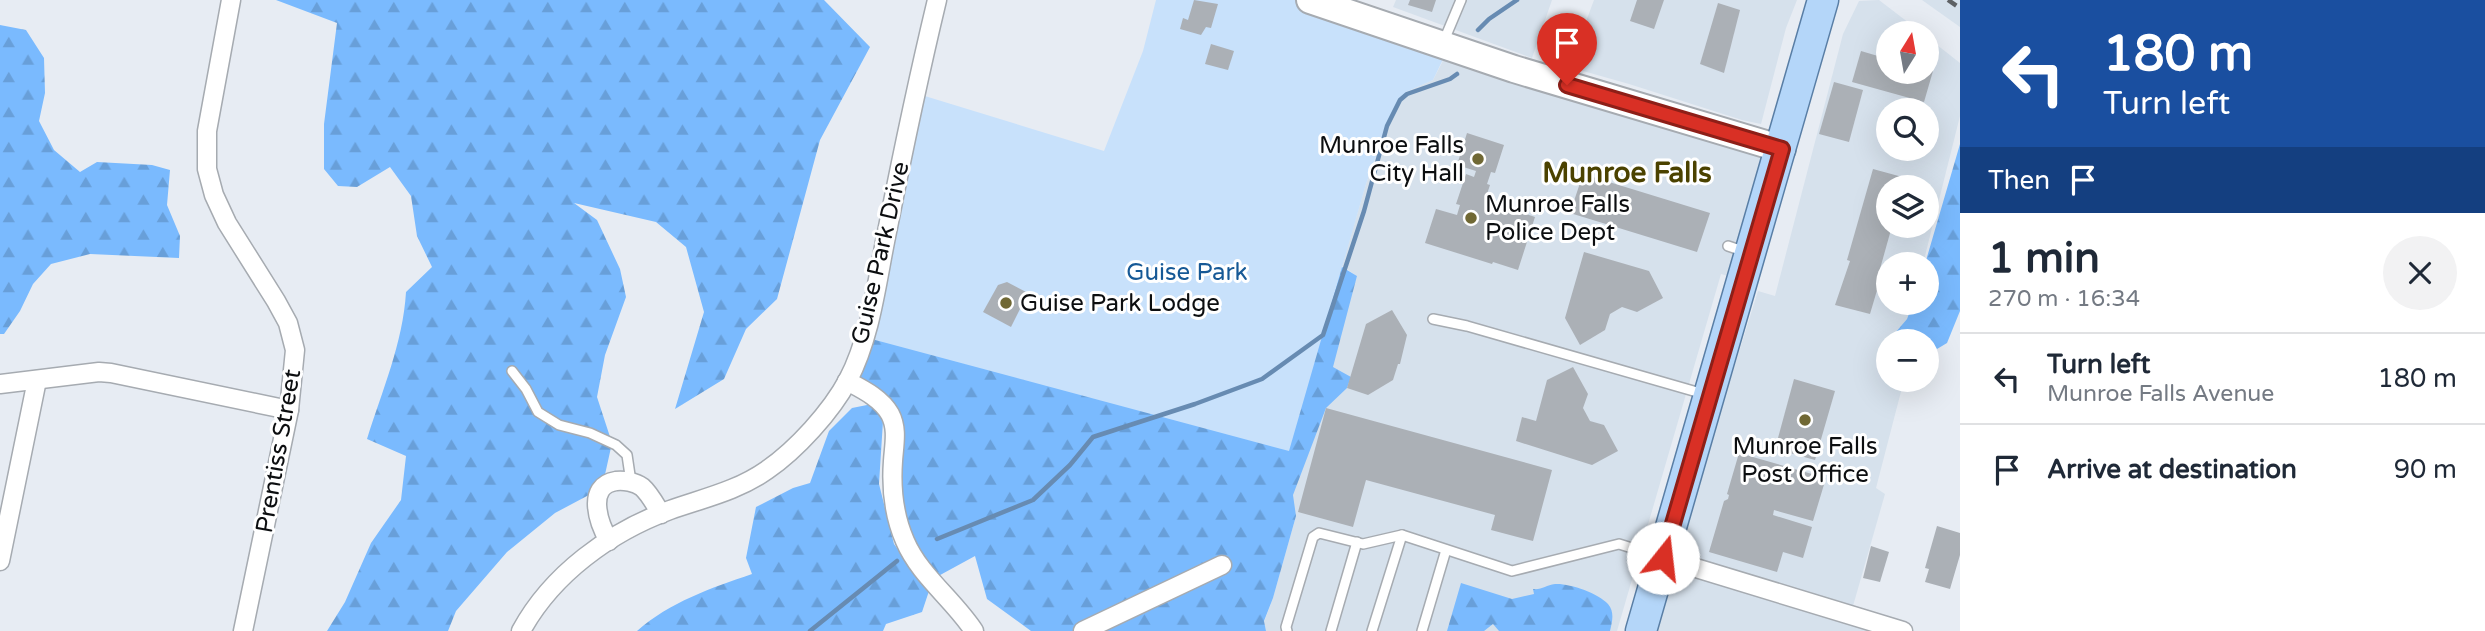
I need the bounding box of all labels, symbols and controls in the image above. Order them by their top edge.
pin [1537,13,1597,85]
north arrow [1876,21,1939,84]
map controls [1876,21,1939,392]
icon: arrive [1548,24,1586,62]
text: 180 m [2103,25,2253,84]
icon: left [1988,28,2079,119]
text: Turn left [2103,85,2230,123]
button: search [1876,98,1939,161]
place label: Munroe Falls City Hall [1319,131,1464,188]
marker: Munroe Falls City Hall [1470,151,1486,167]
district label: Munroe Falls [1542,156,1712,190]
street label: Guise Park Drive [845,159,916,347]
icon: arrive [2064,161,2102,199]
text: Then [1988,165,2050,196]
button: layers [1876,175,1939,238]
place label: Munroe Falls Police Dept [1485,190,1630,247]
marker: Munroe Falls Police Dept [1463,210,1479,226]
text: 1 min [1988,233,2100,284]
button: close [2383,236,2457,310]
button: + [1876,252,1939,315]
park label: Guise Park [1126,258,1248,287]
text: 270 m · 16:34 [1988,285,2140,313]
place label: Guise Park Lodge [1020,289,1220,318]
marker: Guise Park Lodge [998,295,1014,311]
button: − [1876,329,1939,392]
text: Turn left [2047,349,2150,380]
icon: left [1988,360,2026,398]
text: 180 m [2377,363,2457,394]
street label: Prentiss Street [250,367,307,535]
text: Munroe Falls Avenue [2047,380,2274,408]
marker: Munroe Falls Post Office [1797,412,1813,428]
place label: Munroe Falls Post Office [1732,432,1878,489]
icon: arrive [1988,451,2026,489]
text: Arrive at destination [2047,454,2297,485]
text: 90 m [2394,454,2457,485]
position arrow [1626,521,1700,595]

